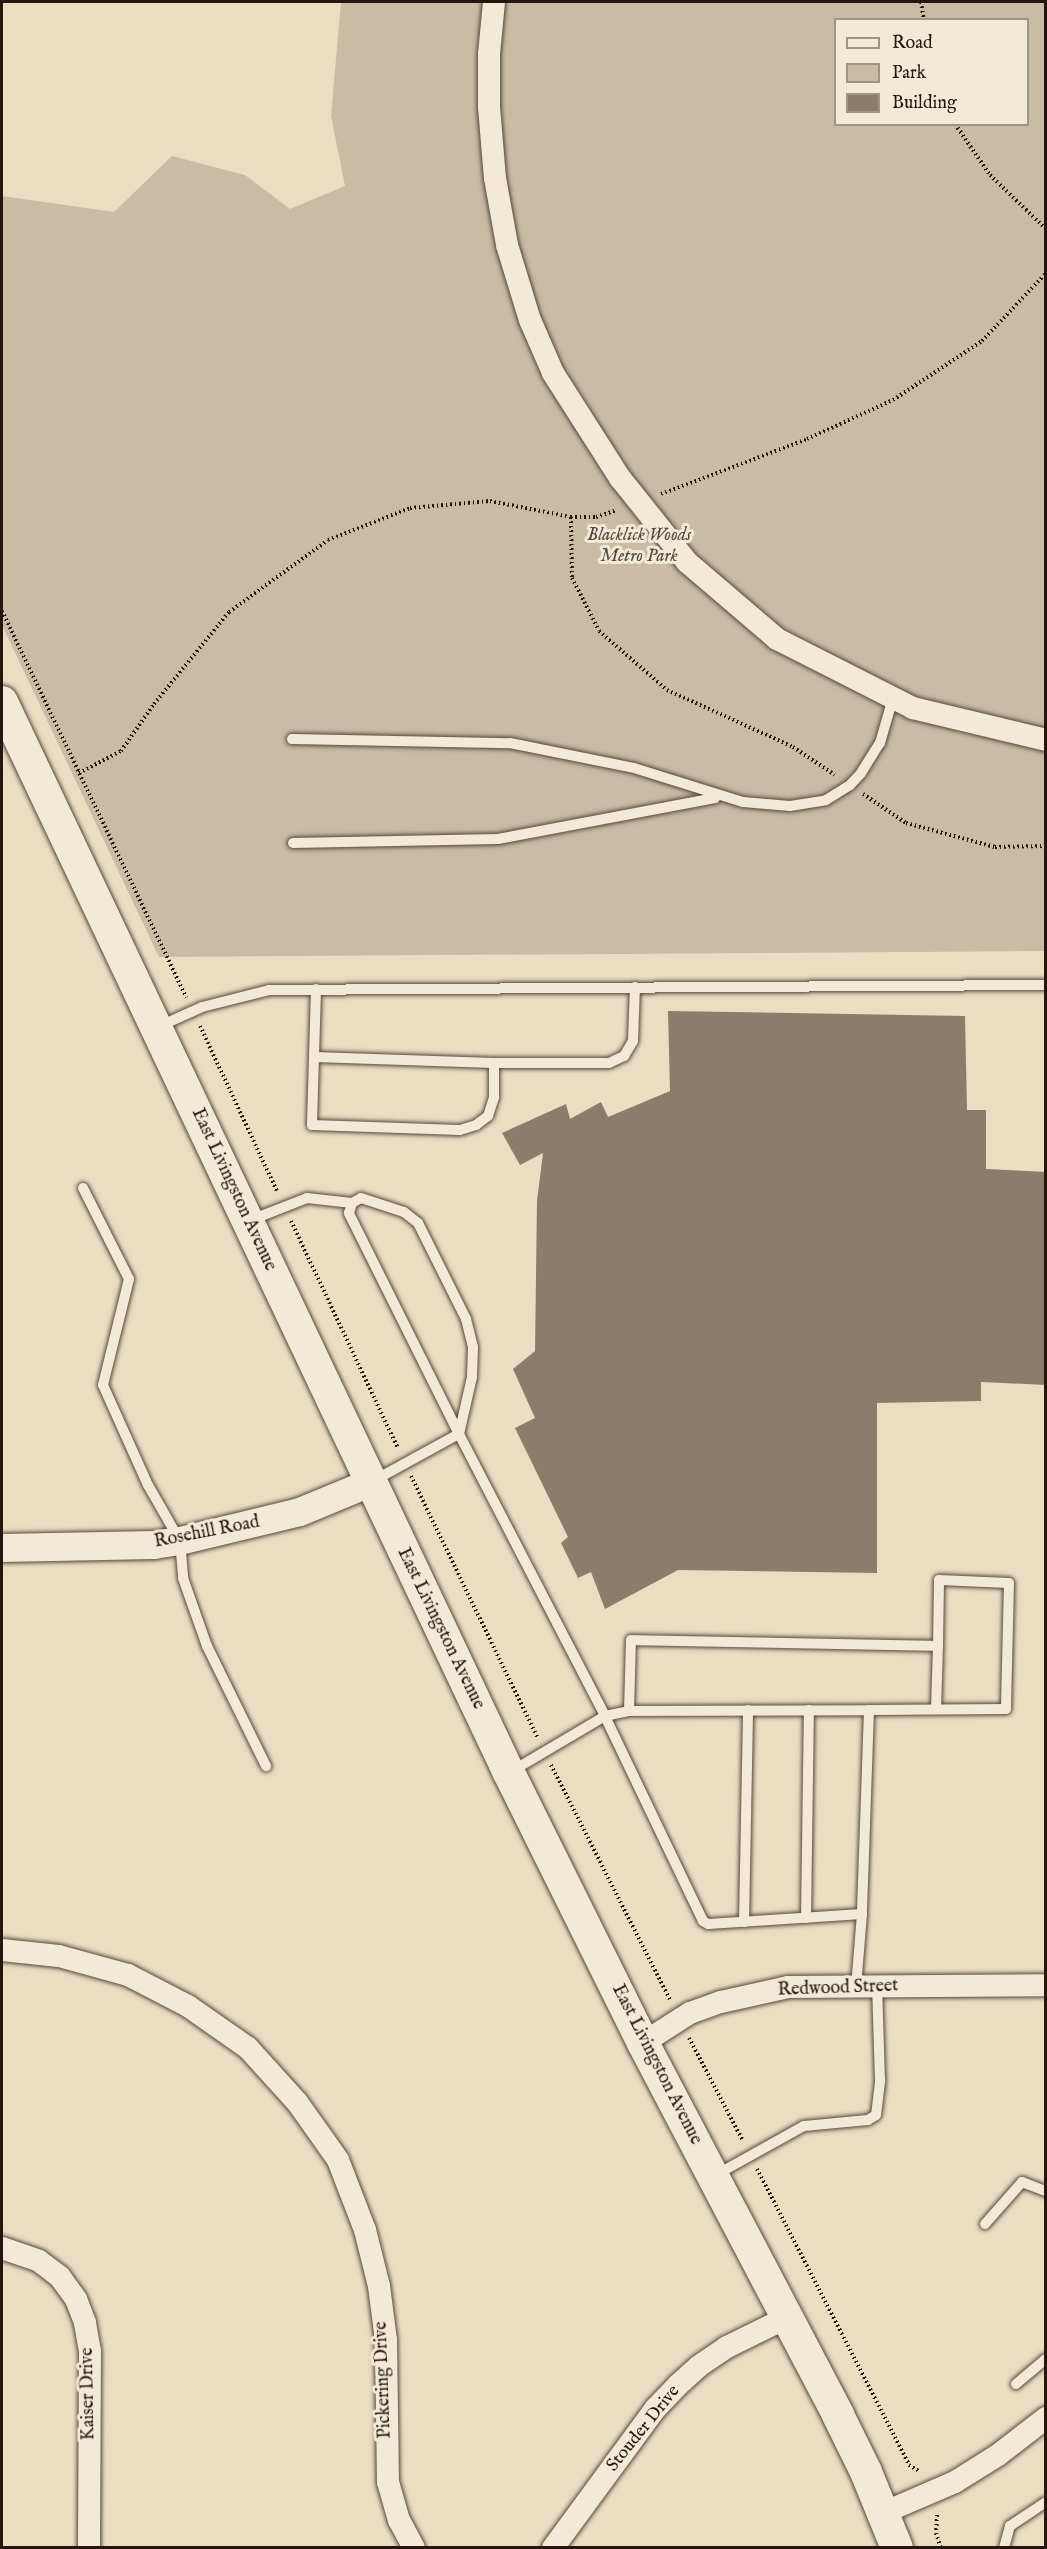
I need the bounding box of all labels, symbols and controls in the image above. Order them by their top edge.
legend [834,18,1029,126]
text: Road [892,32,933,55]
text: Park [892,62,926,85]
text: Building [892,92,957,115]
park label: Blacklick Woods Metro Park [587,526,691,568]
street label: East Livingston Avenue [186,1105,280,1275]
street label: Rosehill Road [153,1512,261,1554]
street label: East Livingston Avenue [392,1545,488,1713]
street label: Redwood Street [777,1976,899,2002]
street label: East Livingston Avenue [606,1981,706,2149]
street label: Pickering Drive [371,2321,397,2439]
street label: Kaiser Drive [77,2347,101,2441]
street label: Stouder Drive [603,2382,685,2476]

